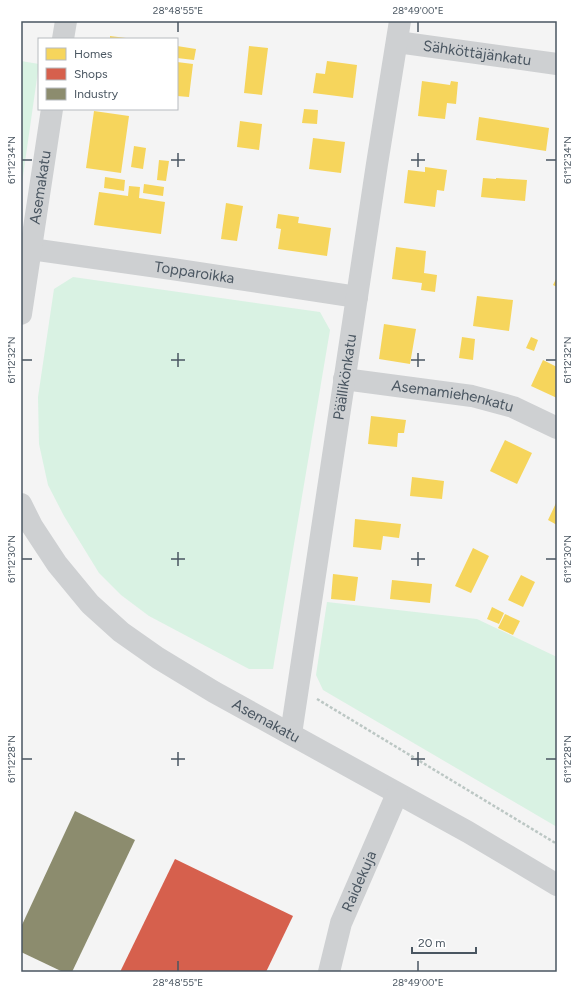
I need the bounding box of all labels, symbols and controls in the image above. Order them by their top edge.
text: 28°48'55"E [153,4,203,17]
text: 28°49'00"E [392,4,444,17]
street label: Sähköttäjänkatu [422,37,532,69]
legend [38,38,178,110]
text: Homes [74,47,113,61]
text: Shops [74,67,108,81]
text: Industry [74,87,119,101]
text: 61°12'34"N [5,136,18,184]
text: 61°12'34"N [561,136,574,184]
street label: Asemakatu [26,149,55,226]
street label: Topparoikka [153,258,236,287]
street label: Päällikönkatu [329,333,360,421]
text: 61°12'32"N [5,336,18,384]
text: 61°12'32"N [561,336,574,384]
street label: Asemamiehenkatu [390,376,516,416]
text: 61°12'30"N [5,535,18,583]
text: 61°12'30"N [561,535,574,583]
street label: Asemakatu [229,695,303,747]
text: 61°12'28"N [5,735,18,783]
text: 61°12'28"N [561,735,574,783]
street label: Raidekuja [338,848,380,915]
scale bar [412,929,476,955]
text: 20 m [418,936,446,950]
text: 28°48'55"E [153,976,203,989]
text: 28°49'00"E [392,976,444,989]

